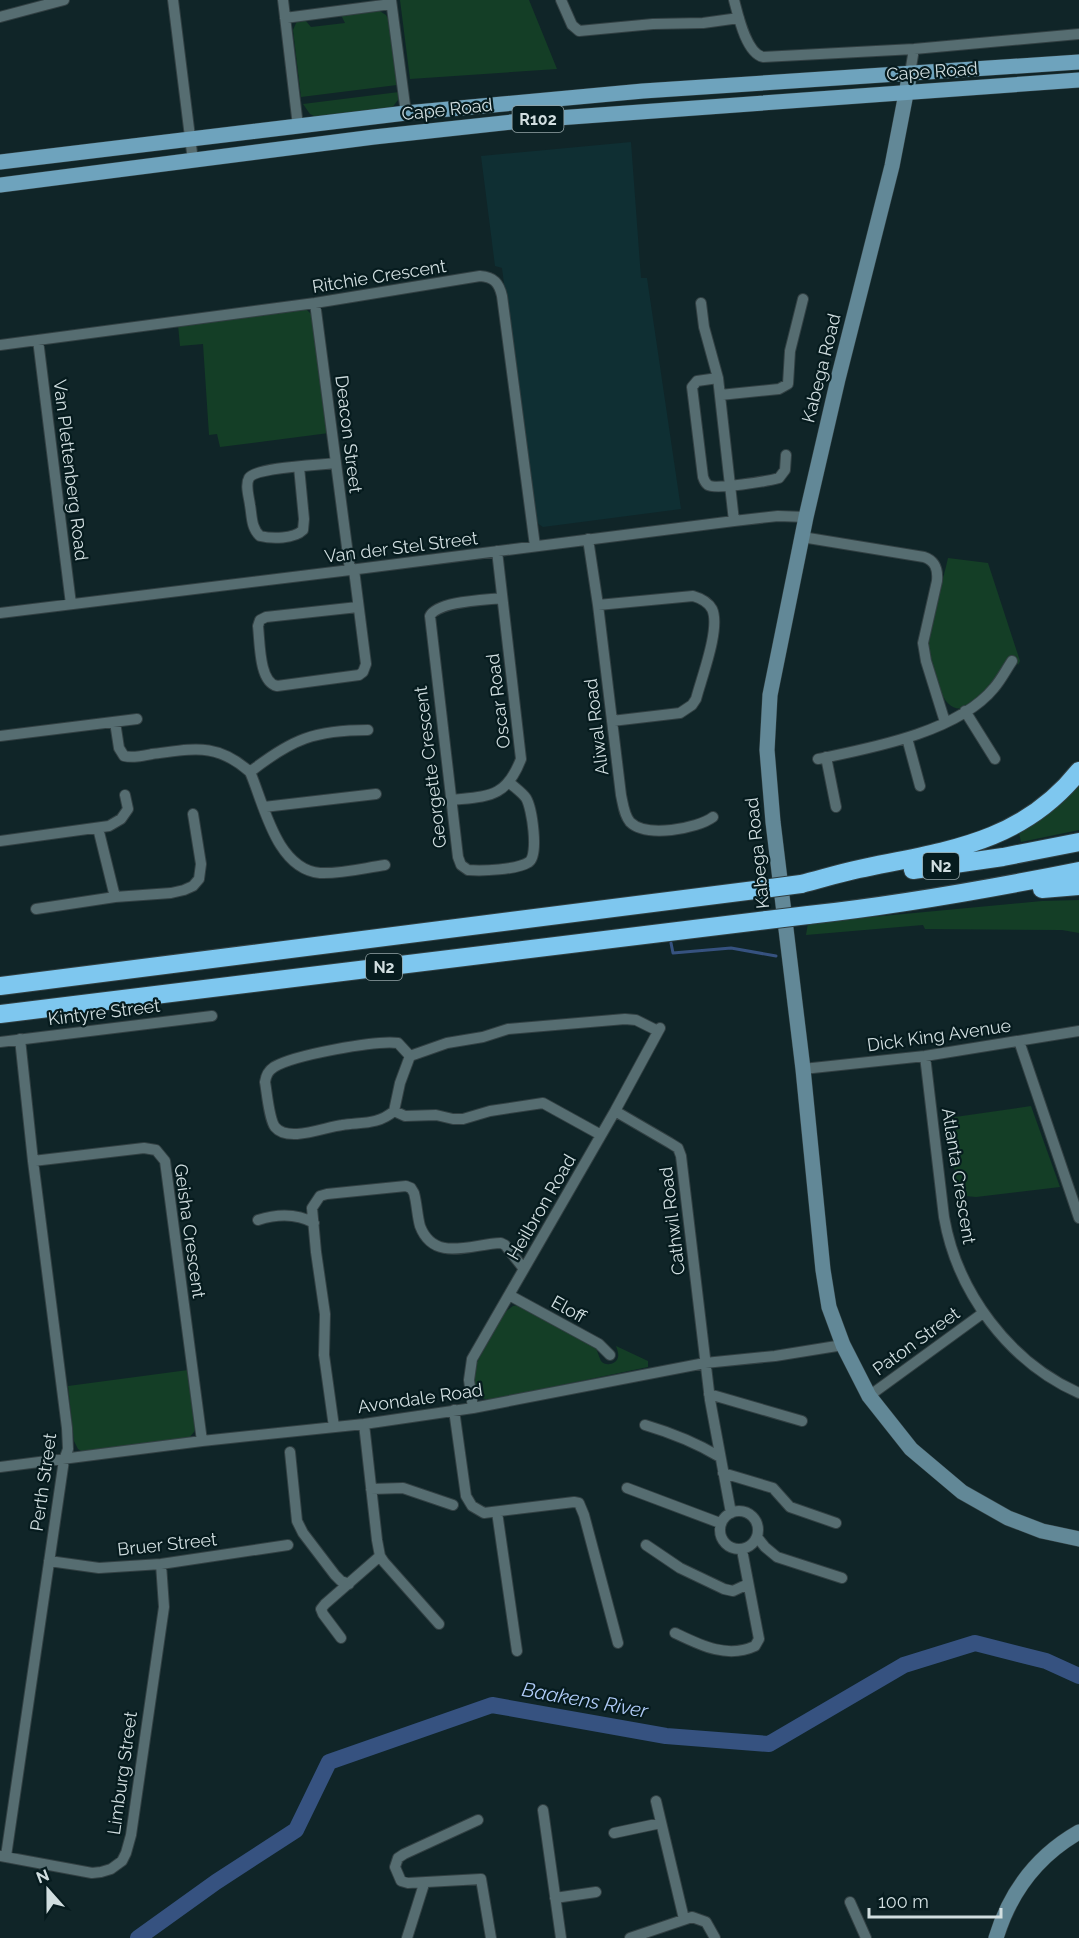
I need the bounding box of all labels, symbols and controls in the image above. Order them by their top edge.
street label: Cape Road [886,57,978,85]
street label: Cape Road [400,94,494,124]
road number: R102 [512,106,564,132]
street label: Ritchie Crescent [311,255,447,297]
street label: Kabega Road [797,311,845,425]
street label: Deacon Street [331,374,367,494]
street label: Van Plettenberg Road [49,378,93,562]
street label: Van der Stel Street [323,527,479,567]
street label: Oscar Road [482,652,514,750]
street label: Aliwal Road [580,677,612,777]
street label: Georgette Crescent [410,685,450,849]
street label: Kabega Road [741,796,773,910]
road number: N2 [923,853,959,879]
road number: N2 [366,954,402,980]
street label: Kintyre Street [47,995,161,1029]
street label: Dick King Avenue [866,1014,1013,1055]
street label: Atlanta Crescent [938,1106,980,1246]
street label: Heilbron Road [502,1150,580,1264]
street label: Geisha Crescent [170,1162,210,1300]
street label: Cathwil Road [655,1166,689,1276]
street label: Eloff [548,1291,591,1327]
street label: Paton Street [868,1302,964,1380]
street label: Avondale Road [356,1379,484,1417]
street label: Perth Street [26,1432,60,1532]
street label: Bruer Street [116,1528,218,1560]
water label: Baakens River [520,1677,651,1723]
street label: Limburg Street [103,1710,141,1836]
north arrow [18,1860,78,1920]
text: N [34,1865,52,1888]
scale bar [869,1881,1001,1919]
text: 100 m [878,1891,929,1912]

